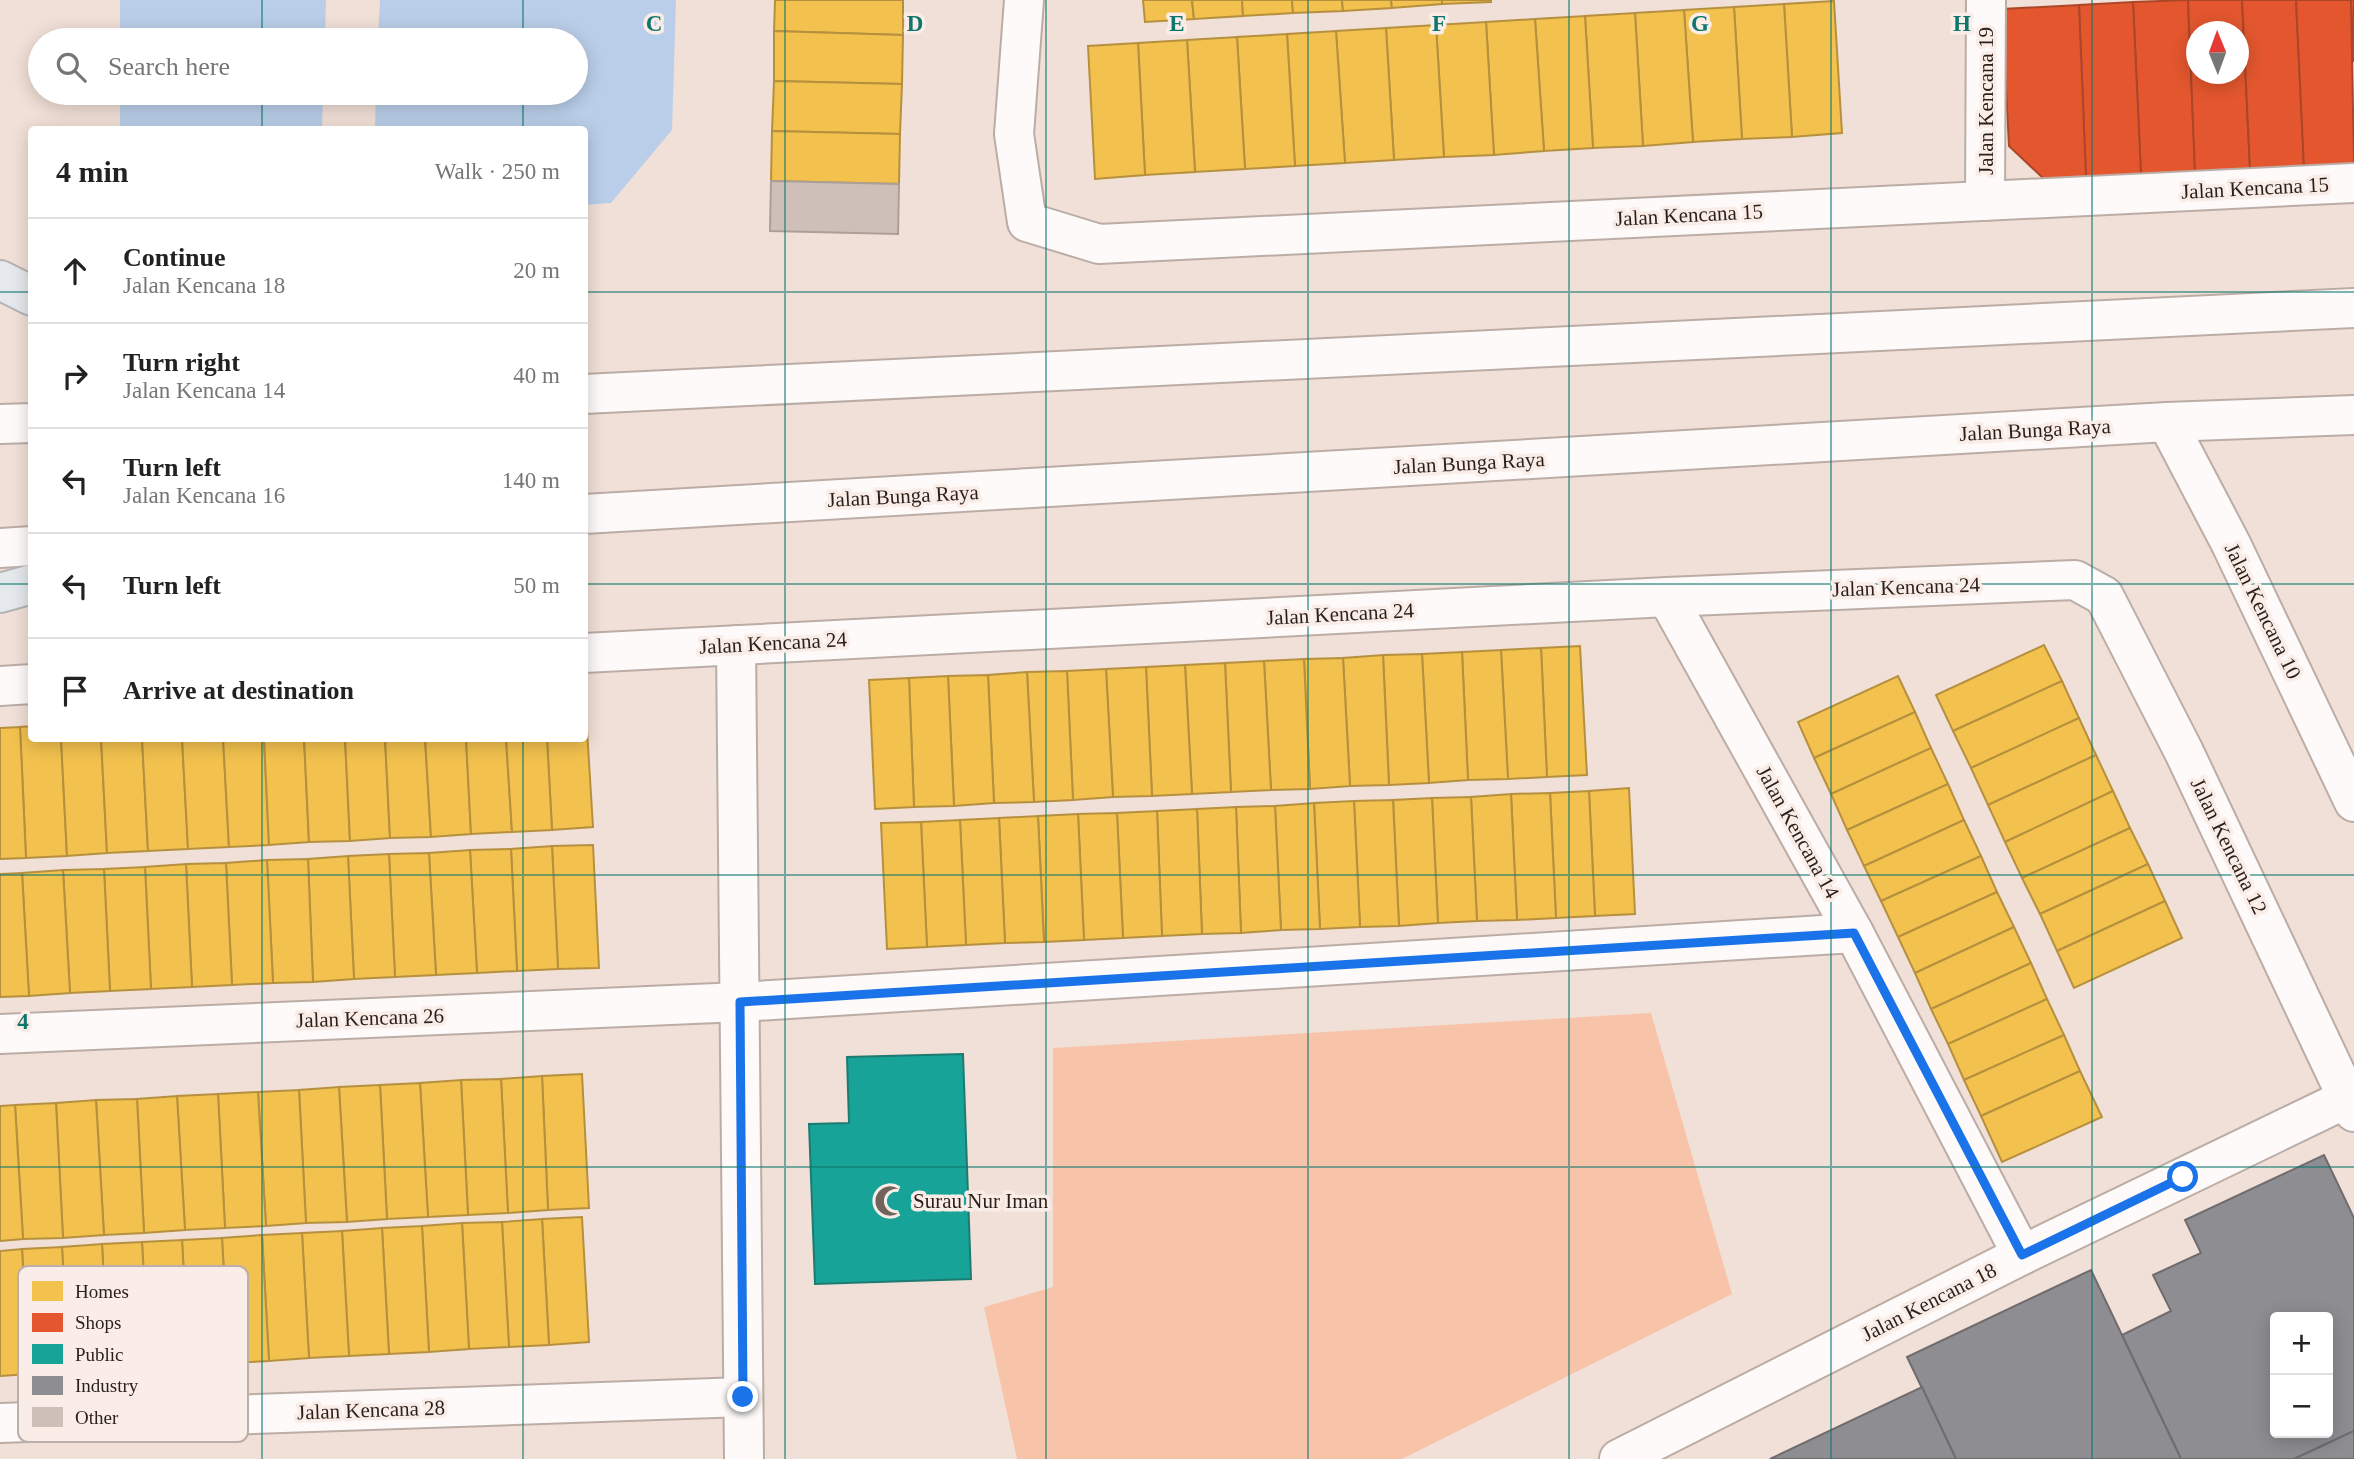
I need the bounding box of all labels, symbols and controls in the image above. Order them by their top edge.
text: C [646,11,662,36]
text: D [907,11,923,36]
text: E [1169,11,1185,36]
text: F [1432,11,1446,36]
text: G [1691,11,1709,36]
text: H [1953,11,1971,36]
north arrow [2186,21,2249,84]
street label: Jalan Kencana 19 [1974,27,1998,175]
search box [28,28,588,105]
icon: search [52,48,90,86]
text: Search here [108,52,230,81]
text: 4 min [56,155,129,188]
text: Walk · 250 m [435,159,560,184]
street label: Jalan Kencana 15 [2180,172,2330,204]
street label: Jalan Kencana 15 [1614,199,1764,231]
text: Continue [123,243,226,272]
icon: ahead [56,252,94,290]
text: 20 m [513,258,560,283]
text: Jalan Kencana 18 [123,273,285,298]
text: Turn right [123,348,240,377]
icon: right [56,357,94,395]
text: 40 m [513,363,560,388]
text: Jalan Kencana 14 [123,378,285,403]
street label: Jalan Bunga Raya [1959,414,2112,446]
street label: Jalan Bunga Raya [1393,447,1546,479]
text: Turn left [123,453,221,482]
icon: left [56,462,94,500]
text: 140 m [502,468,560,493]
street label: Jalan Bunga Raya [827,480,980,512]
text: Jalan Kencana 16 [123,483,285,508]
street label: Jalan Kencana 10 [2220,539,2306,683]
icon: left [56,567,94,605]
text: Turn left [123,571,221,600]
street label: Jalan Kencana 24 [1832,572,1981,602]
text: 50 m [513,573,560,598]
street label: Jalan Kencana 24 [1265,598,1415,630]
street label: Jalan Kencana 24 [698,627,848,659]
icon: arrive [56,672,94,710]
text: Arrive at destination [123,676,354,705]
street label: Jalan Kencana 14 [1752,761,1845,903]
street label: Jalan Kencana 12 [2186,774,2272,918]
street label: Jalan Kencana 26 [296,1003,444,1033]
text: 4 [17,1009,29,1034]
route start [2167,1161,2198,1192]
mosque icon: Surau Nur Iman [873,1184,907,1218]
place label: Surau Nur Iman [913,1189,1049,1213]
street label: Jalan Kencana 18 [1858,1258,2000,1346]
legend [18,1266,248,1442]
text: Homes [75,1281,129,1302]
text: Shops [75,1312,121,1333]
map controls [2270,1312,2333,1438]
button: + [2270,1312,2333,1375]
text: Public [75,1344,124,1365]
text: Industry [75,1375,139,1396]
button: − [2270,1375,2333,1438]
route end [727,1381,758,1412]
street label: Jalan Kencana 28 [297,1395,445,1425]
text: Other [75,1407,119,1428]

